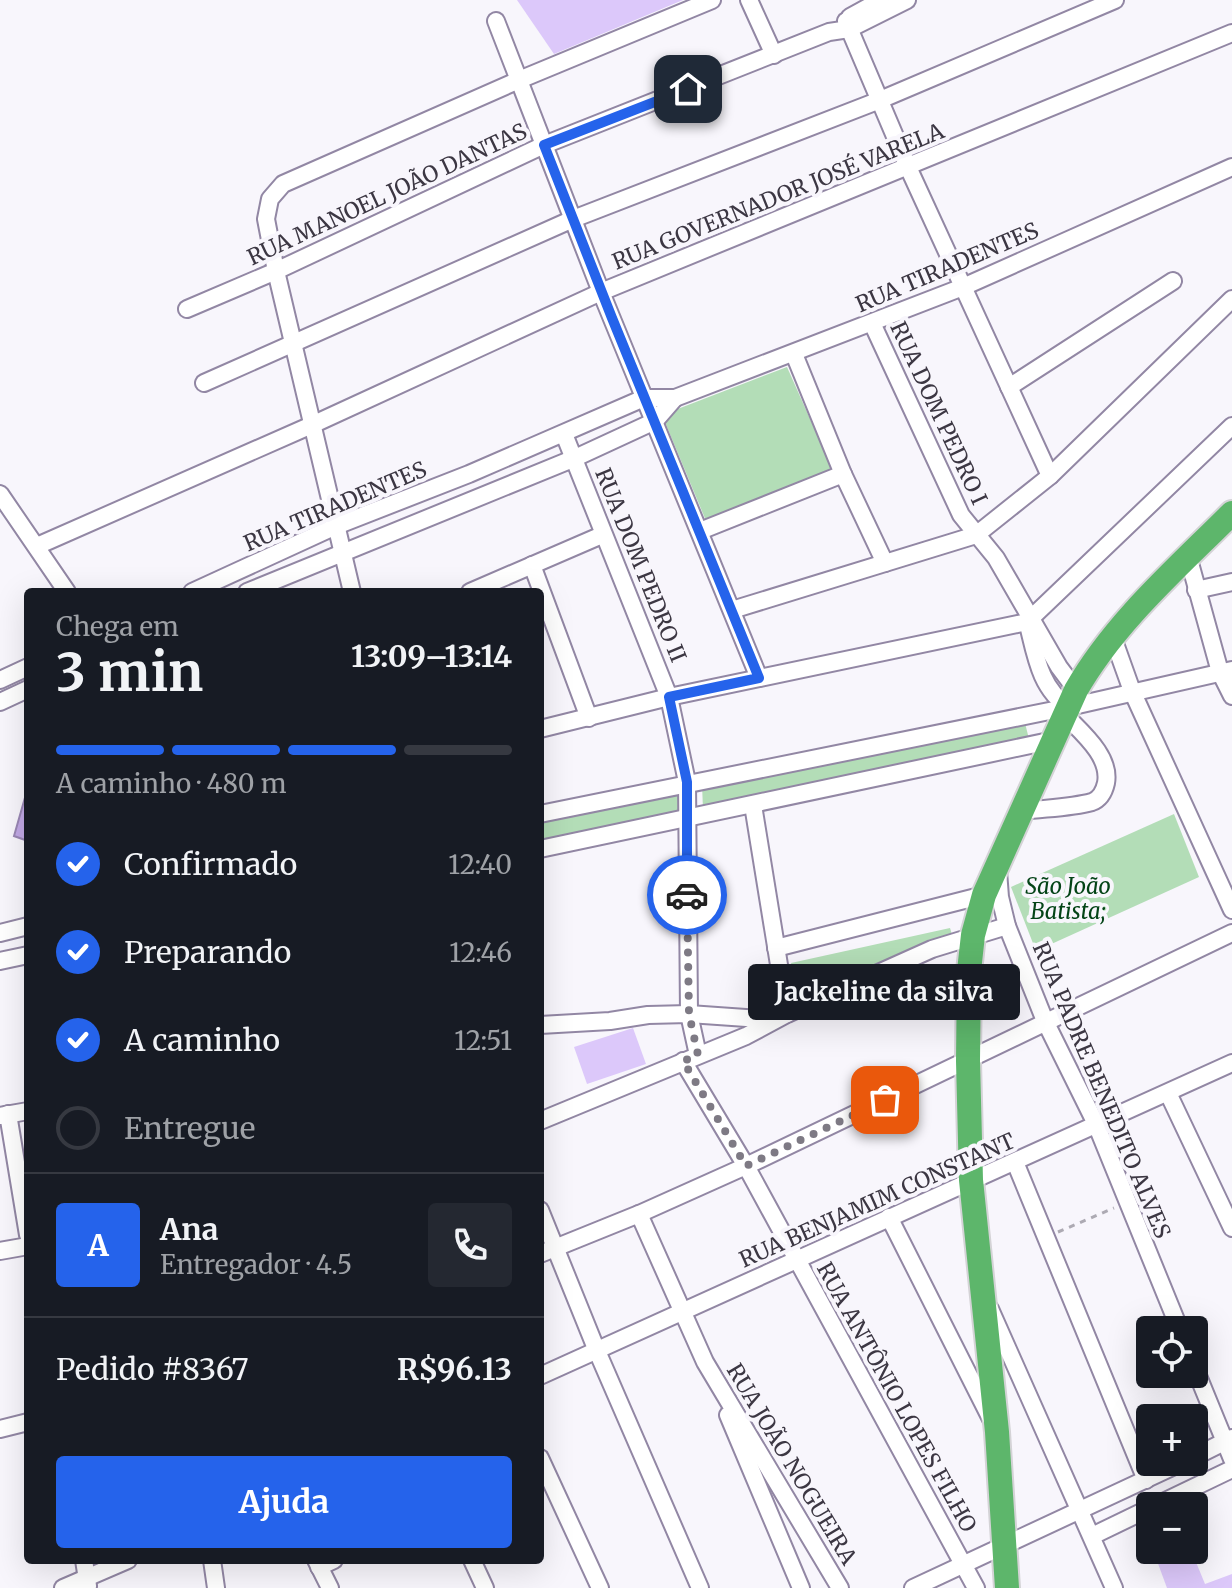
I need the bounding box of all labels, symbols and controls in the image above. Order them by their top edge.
pin [654,55,722,123]
icon: home [666,67,710,111]
street label: RUA GOVERNADOR JOSÉ VARELA [608,115,948,276]
street label: RUA MANOEL JOÃO DANTAS [243,117,531,271]
street label: RUA TIRADENTES [851,216,1043,318]
street label: RUA DOM PEDRO I [884,317,994,509]
street label: RUA TIRADENTES [239,455,431,557]
street label: RUA DOM PEDRO II [589,464,693,666]
text: Chega em [56,610,179,643]
text: 13:09–13:14 [351,637,512,675]
text: 3 min [56,640,203,705]
text: A caminho · 480 m [56,767,287,800]
icon: check [56,842,100,886]
text: Confirmado [124,845,297,883]
text: 12:40 [448,848,512,881]
courier [647,855,727,935]
park label: São João Batista; [1025,872,1111,925]
icon: car [665,873,709,917]
icon: check [56,930,100,974]
text: Preparando [124,933,291,971]
text: 12:46 [449,936,512,969]
street label: RUA PADRE BENEDITO ALVES [1027,938,1177,1242]
callout: Jackeline da silva [749,964,1021,1020]
text: Jackeline da silva [774,975,994,1008]
icon: check [56,1018,100,1062]
text: A caminho [124,1021,280,1059]
text: 12:51 [454,1024,512,1057]
pin [851,1066,919,1134]
icon: bag [863,1078,907,1122]
text: Entregue [124,1109,255,1147]
street label: RUA BENJAMIM CONSTANT [735,1126,1019,1274]
button: phone [428,1203,512,1287]
text: Ana [160,1210,218,1248]
text: A [87,1226,109,1264]
text: Entregador · 4.5 [160,1248,352,1281]
street label: RUA ANTÔNIO LOPES FILHO [811,1257,984,1537]
map controls [1136,1316,1208,1564]
button: locate [1136,1316,1208,1388]
text: Pedido #8367 [56,1350,249,1388]
text: R$96.13 [397,1350,512,1388]
street label: RUA JOÃO NOGUEIRA [721,1358,863,1570]
button: + [1136,1404,1208,1476]
button: Ajuda [56,1456,512,1548]
button: − [1136,1492,1208,1564]

